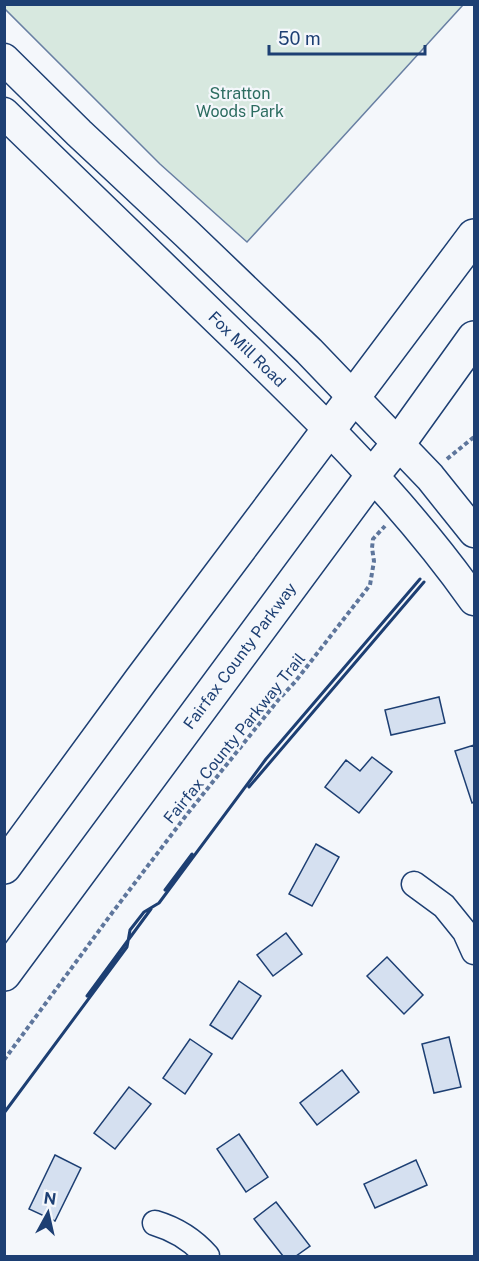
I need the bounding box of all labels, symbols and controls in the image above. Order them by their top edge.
scale bar [269,18,425,56]
text: 50 m [278,28,321,49]
park label: Stratton Woods Park [196,84,284,121]
street label: Fox Mill Road [205,308,290,391]
street label: Fairfax County Parkway [179,579,301,733]
street label: Fairfax County Parkway Trail [160,649,309,827]
north arrow [18,1183,78,1243]
text: N [42,1188,58,1209]

